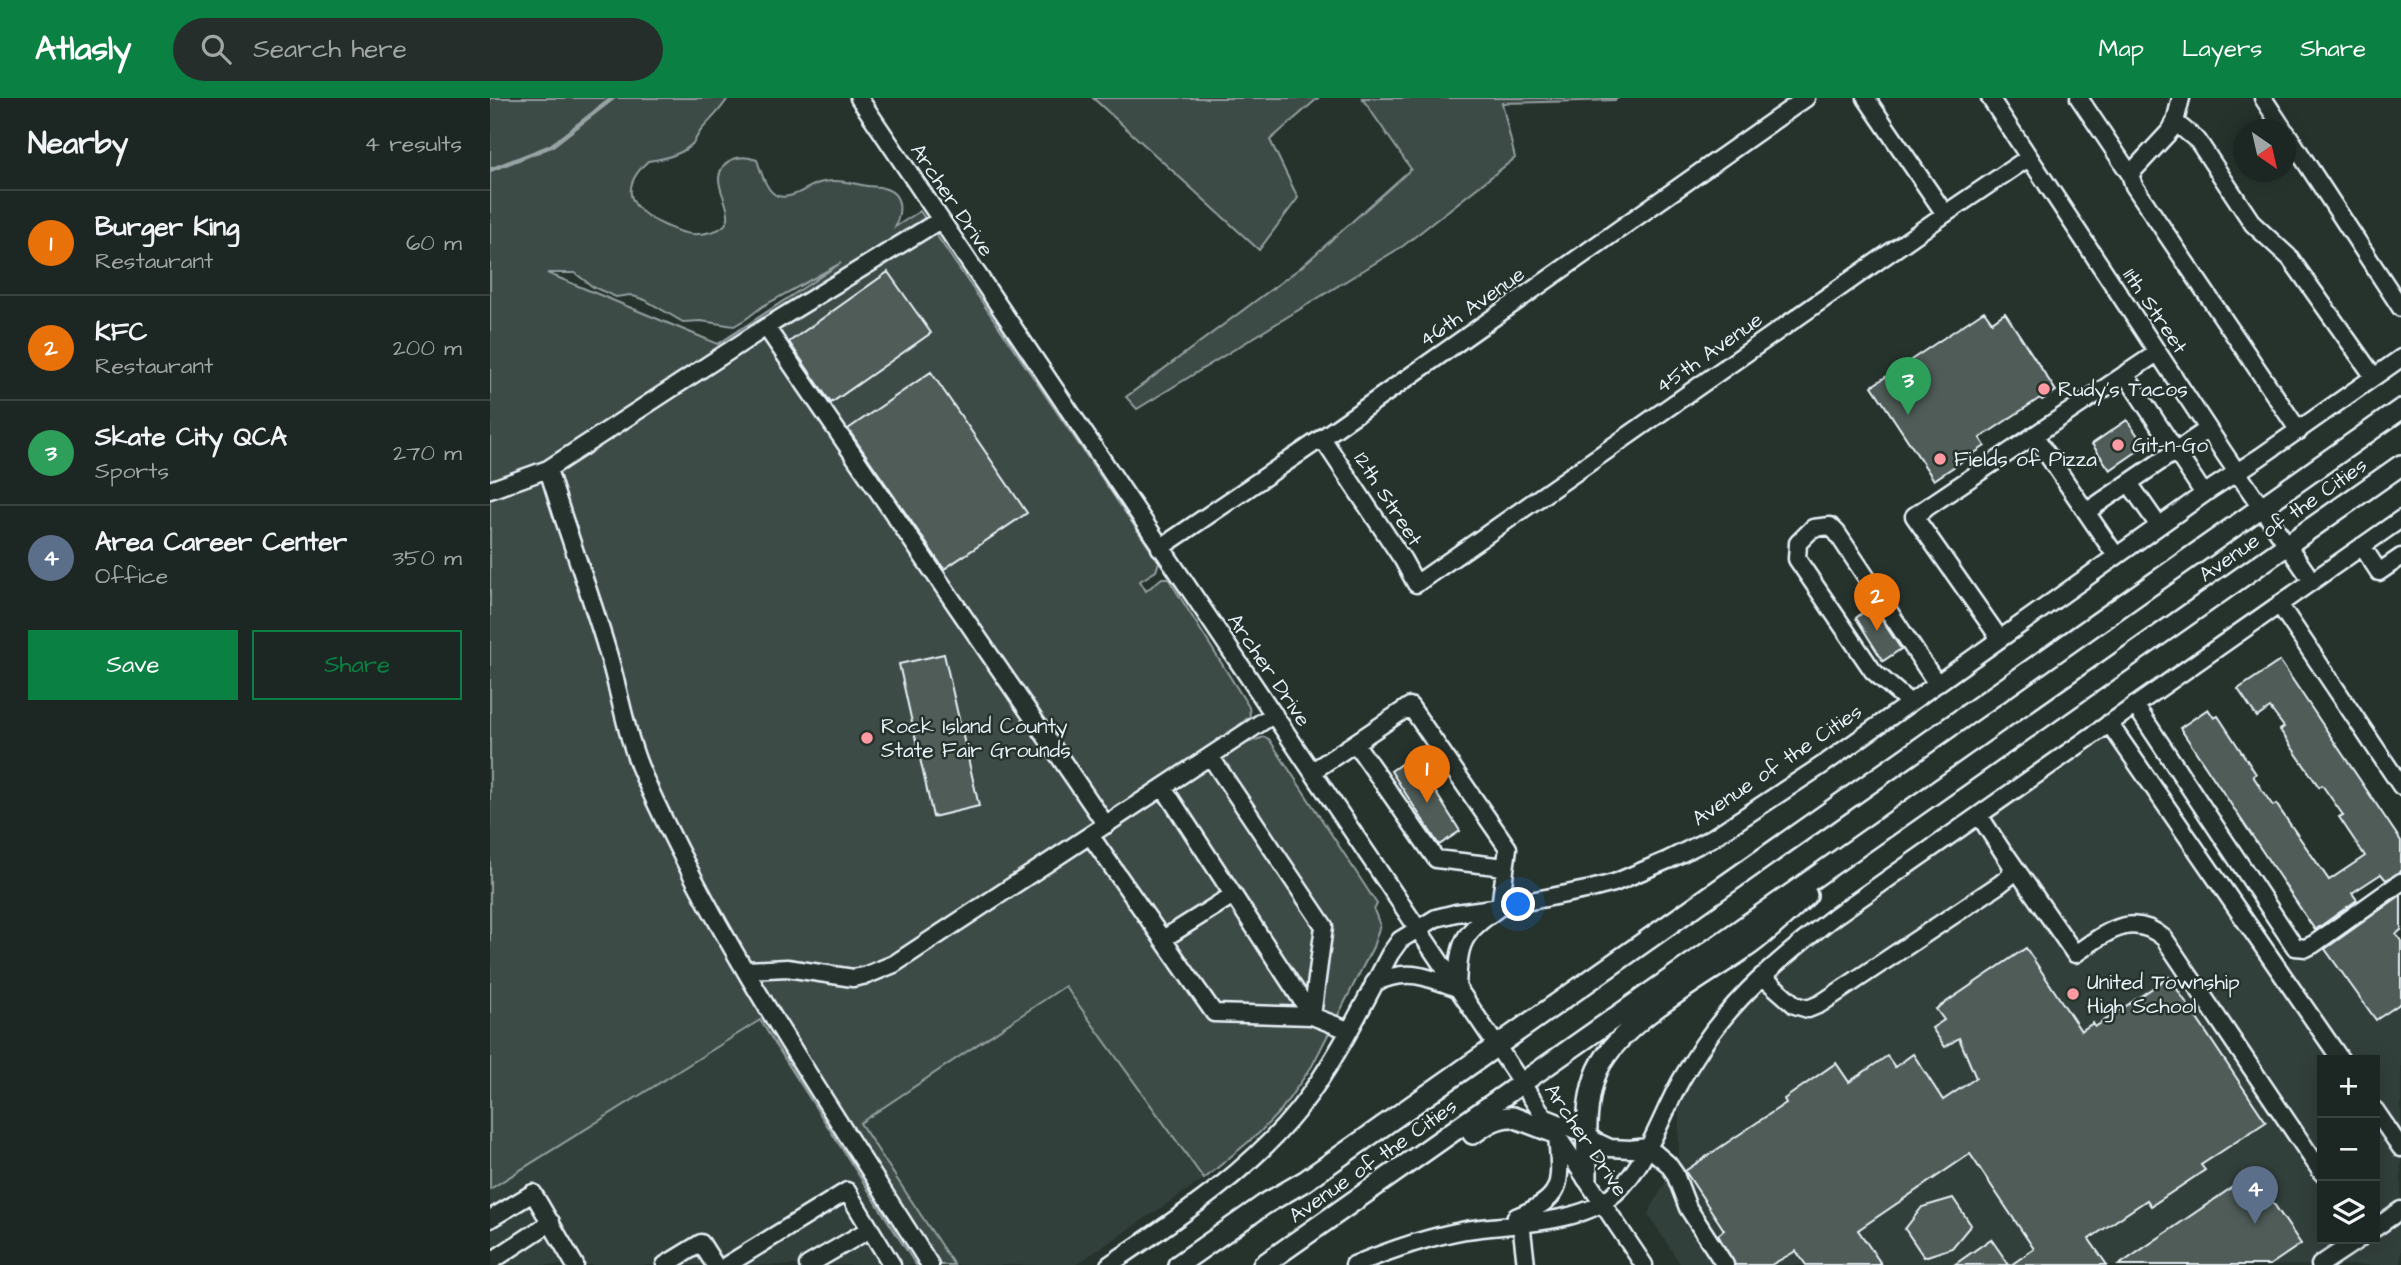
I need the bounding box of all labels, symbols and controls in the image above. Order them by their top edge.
search box [173,18,663,81]
text: Atlasly [35,26,131,72]
icon: search [197,30,235,68]
text: Search here [253,31,407,67]
text: Map [2099,32,2144,66]
text: Layers [2182,32,2262,66]
text: Share [2300,32,2366,66]
north arrow [2233,119,2296,182]
text: Nearby [28,123,128,165]
text: 4 results [364,128,462,160]
street label: Archer Drive [903,138,1001,262]
text: Burger King [95,209,239,245]
text: 1 [50,227,52,259]
text: 60 m [406,227,462,259]
text: Restaurant [95,245,213,277]
street label: 46th Avenue [1413,260,1531,354]
street label: 11th Street [2116,262,2195,360]
street label: 45th Avenue [1650,305,1768,401]
text: KFC [95,314,147,350]
text: 2 [44,332,58,364]
text: 200 m [393,332,462,364]
text: Restaurant [95,350,213,382]
pin: 3 [1885,357,1931,415]
place label: Rudy's Tacos [2058,375,2188,406]
marker: Rudy's Tacos [2036,381,2052,397]
text: Skate City QCA [95,419,287,455]
place label: Git-n-Go [2132,431,2208,460]
text: 3 [45,437,57,469]
text: 270 m [393,437,462,469]
marker: Git-n-Go [2110,437,2126,453]
place label: Fields of Pizza [1954,445,2097,474]
street label: 12th Street [1347,446,1430,552]
marker: Fields of Pizza [1932,451,1948,467]
street label: Avenue of the Cities [2193,451,2373,589]
text: Sports [95,455,169,487]
text: Area Career Center [95,524,347,560]
text: 4 [43,542,59,574]
text: 350 m [392,542,462,574]
text: Office [95,560,168,592]
pin: 2 [1854,573,1900,631]
street label: Archer Drive [1220,608,1318,732]
button: Save [28,630,238,700]
button: Share [252,630,462,700]
street label: Avenue of the Cities [1686,697,1868,833]
place label: Rock Island County State Fair Grounds [881,712,1071,765]
marker: Rock Island County State Fair Grounds [859,730,875,746]
pin: 1 [1404,745,1450,803]
your location [1501,887,1535,921]
place label: United Township High School [2087,968,2240,1023]
marker: United Township High School [2065,986,2081,1002]
map controls [2317,1055,2380,1244]
button: + [2317,1055,2380,1118]
street label: Archer Drive [1537,1078,1635,1202]
street label: Avenue of the Cities [1283,1092,1463,1230]
button: − [2317,1118,2380,1181]
pin: 4 [2232,1166,2278,1224]
button: layers [2317,1181,2380,1244]

